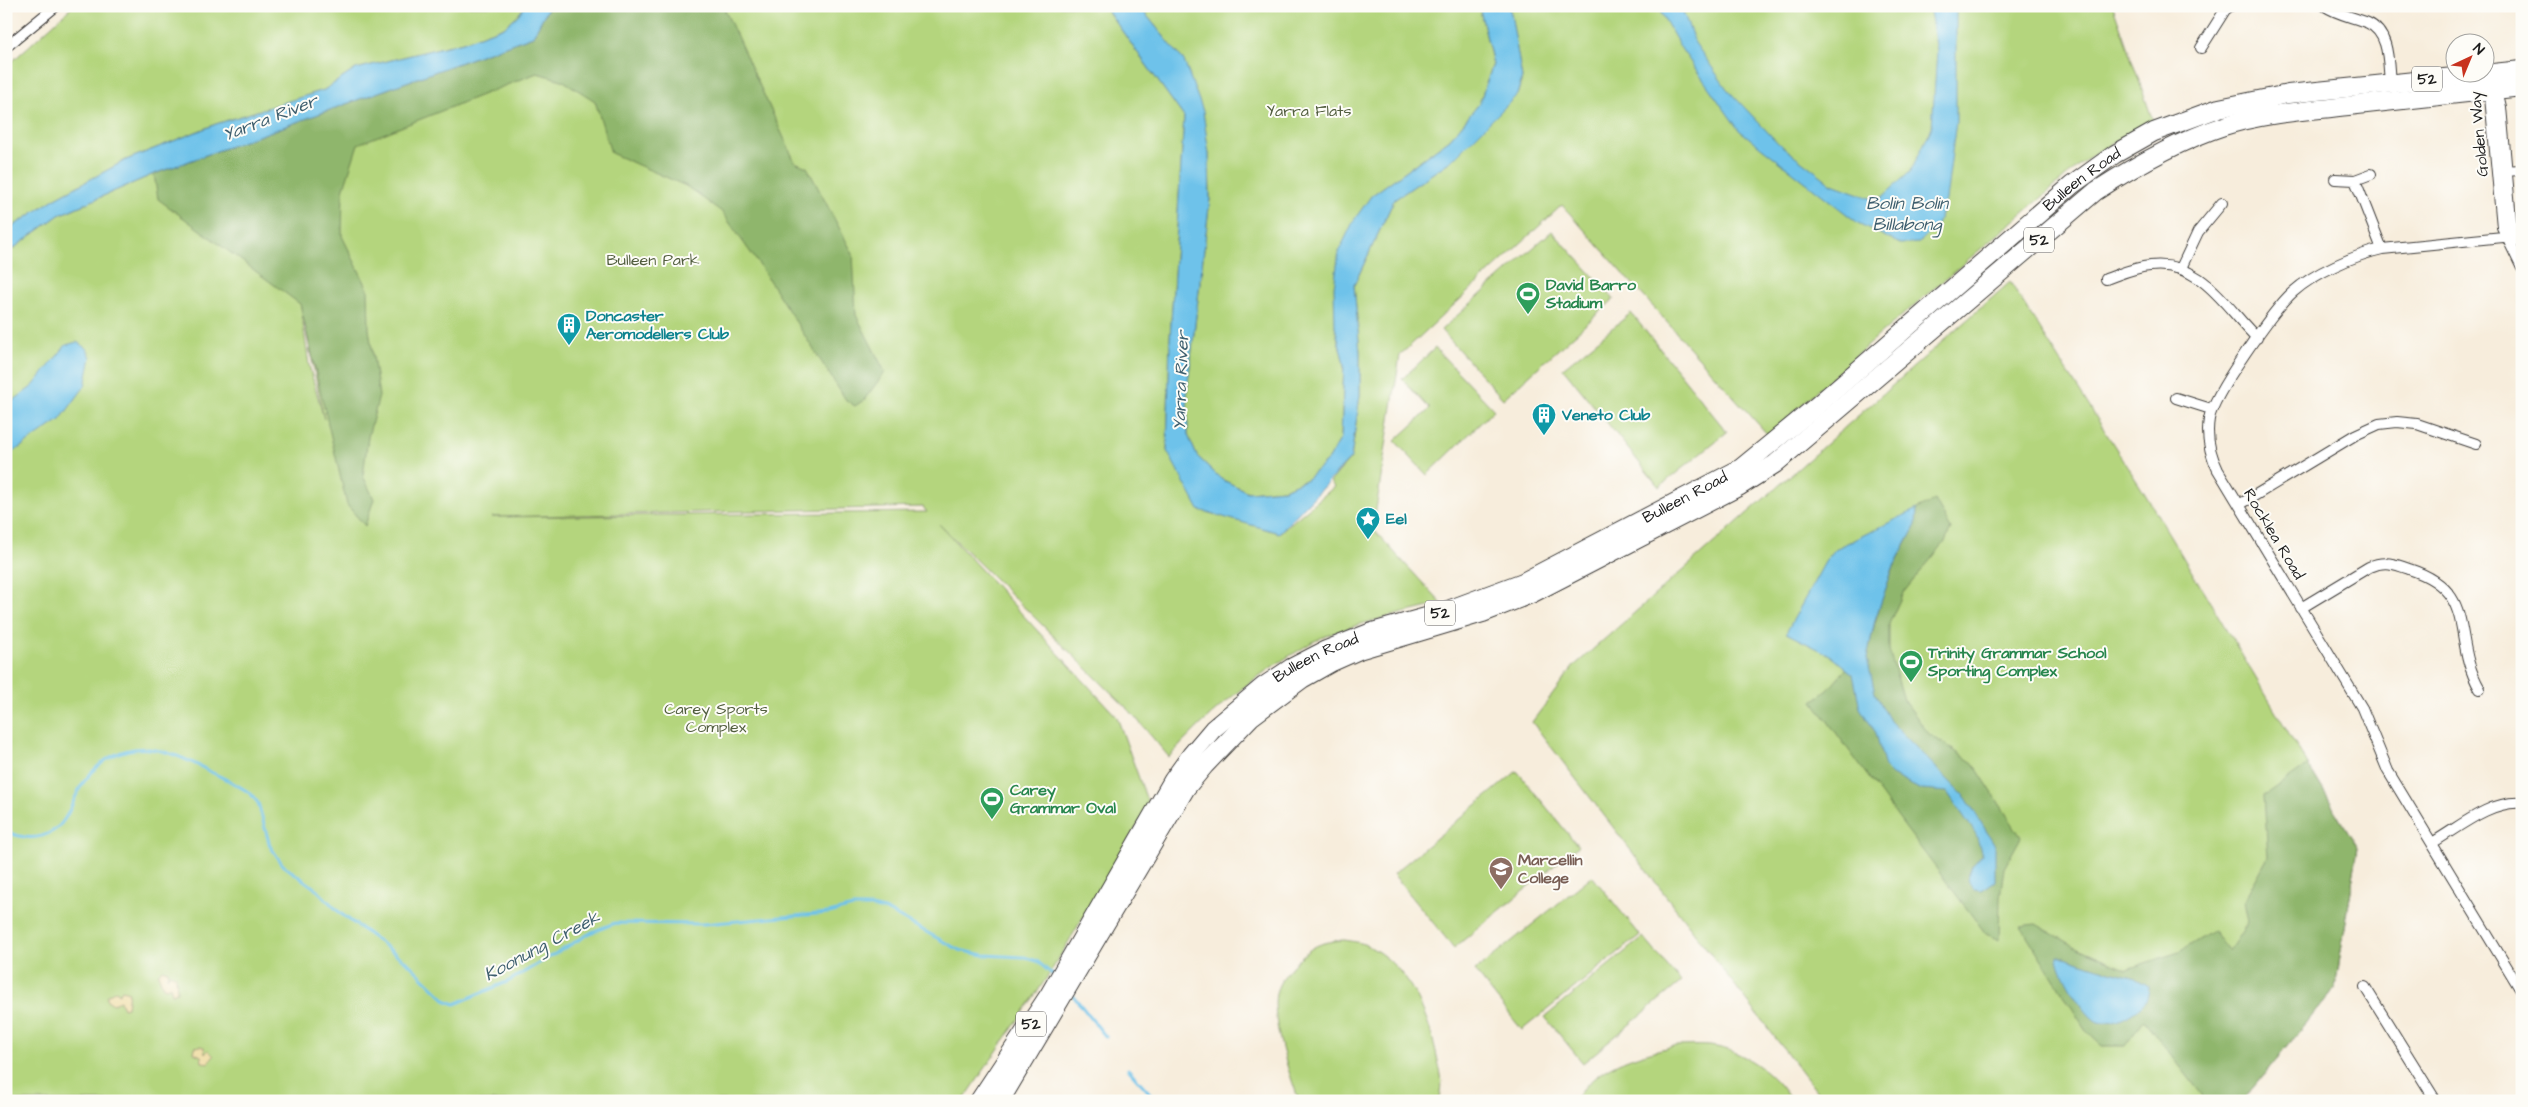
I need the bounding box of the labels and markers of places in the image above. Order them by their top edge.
place label: David Barro Stadium [1545,274,1637,314]
sports icon: David Barro Stadium [1515,281,1541,315]
place label: Doncaster Aeromodellers Club [586,305,729,345]
building icon: Doncaster Aeromodellers Club [556,312,582,346]
building icon: Veneto Club [1531,402,1557,436]
place label: Veneto Club [1561,404,1650,426]
place icon: Eel [1355,506,1381,540]
place label: Eel [1386,508,1407,530]
place label: Trinity Grammar School Sporting Complex [1927,642,2107,684]
sports icon: Trinity Grammar School Sporting Complex [1898,649,1924,683]
place label: Carey Grammar Oval [1010,779,1116,819]
sports icon: Carey Grammar Oval [979,786,1005,820]
place label: Marcellin College [1518,849,1582,891]
school or university icon: Marcellin College [1488,856,1514,890]

